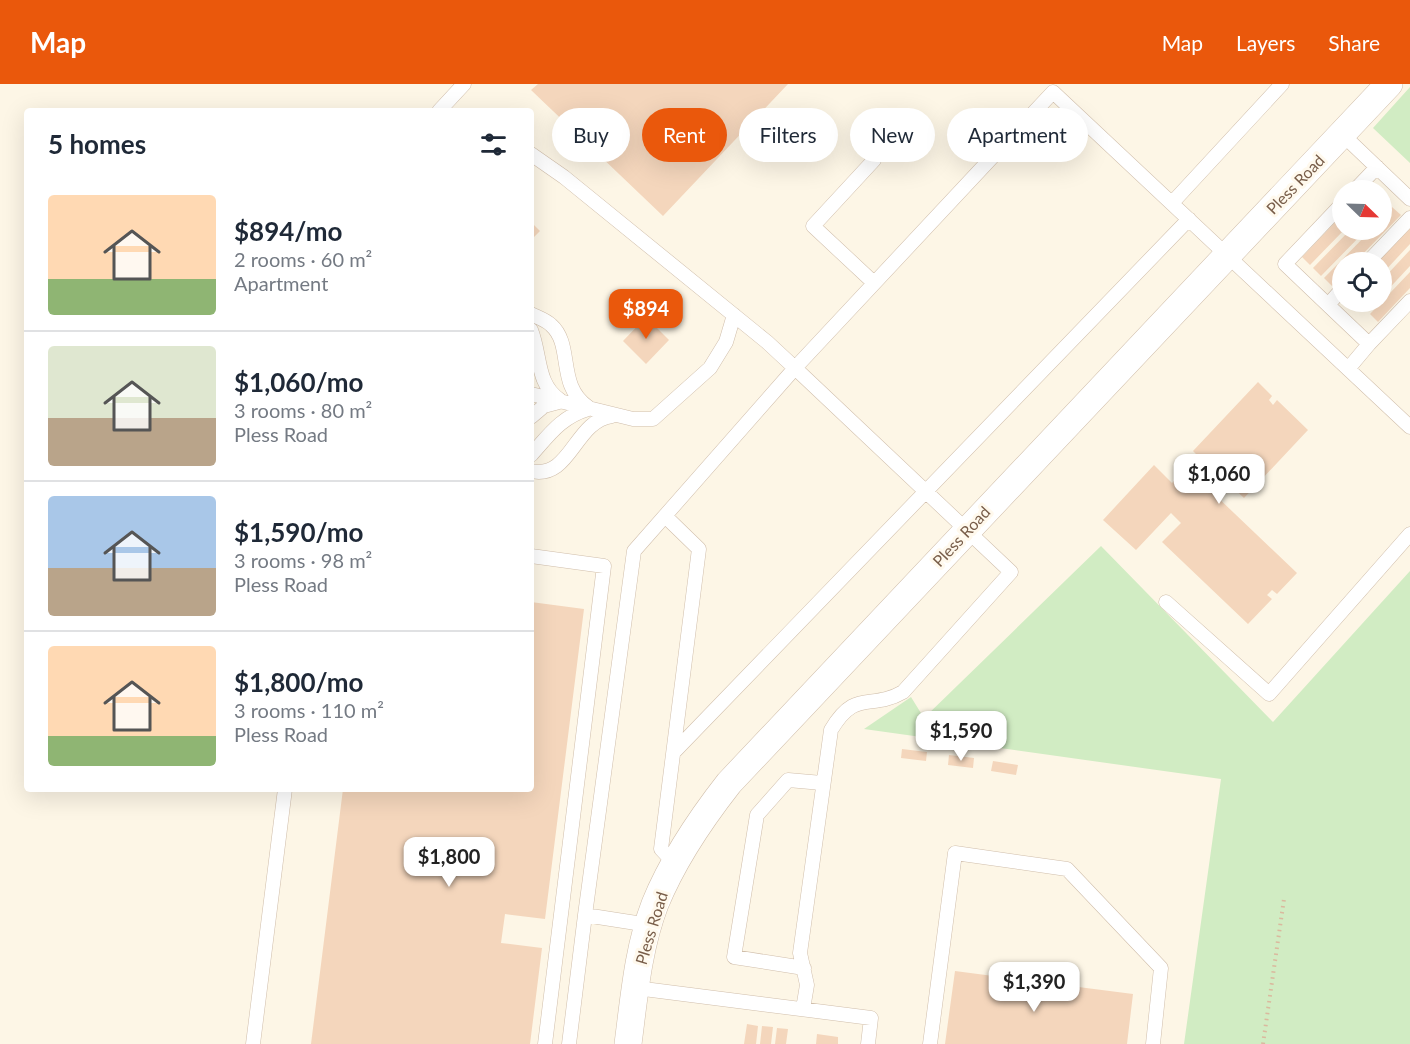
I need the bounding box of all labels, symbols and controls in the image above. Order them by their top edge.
text: Map [30,25,86,59]
text: Map [1162,30,1203,55]
text: Layers [1236,30,1295,55]
text: Share [1328,30,1380,55]
chip: Buy [552,108,630,162]
chip: Rent [642,108,727,162]
chip: Filters [739,108,838,162]
chip: New [850,108,935,162]
chip: Apartment [947,108,1088,162]
text: 5 homes [48,128,146,160]
icon: filters [477,128,510,161]
street label: Pless Road [1262,150,1328,218]
north arrow [1332,180,1392,240]
map controls [1332,180,1392,312]
text: $894/mo [234,215,342,247]
icon: home [96,219,168,291]
text: 2 rooms · 60 m² [234,247,372,271]
button: locate [1332,252,1392,312]
text: Apartment [234,271,328,295]
pin: $894 [610,289,682,340]
text: $894 [623,296,669,320]
text: $1,060/mo [234,366,364,398]
icon: home [96,370,168,442]
text: 3 rooms · 80 m² [234,398,372,422]
text: Pless Road [234,422,328,446]
pin: $1,060 [1170,454,1268,505]
text: $1,060 [1188,461,1250,485]
street label: Pless Road [928,502,994,570]
text: $1,590/mo [234,516,364,548]
icon: home [96,520,168,592]
text: 3 rooms · 98 m² [234,548,372,572]
text: Pless Road [234,572,328,596]
text: $1,800/mo [234,666,364,698]
icon: home [96,670,168,742]
text: 3 rooms · 110 m² [234,698,384,722]
pin: $1,590 [912,711,1010,762]
text: $1,590 [930,718,992,742]
text: Pless Road [234,722,328,746]
pin: $1,800 [400,837,498,888]
text: $1,800 [418,844,480,868]
street label: Pless Road [631,889,671,967]
pin: $1,390 [985,962,1083,1013]
text: $1,390 [1003,969,1065,993]

